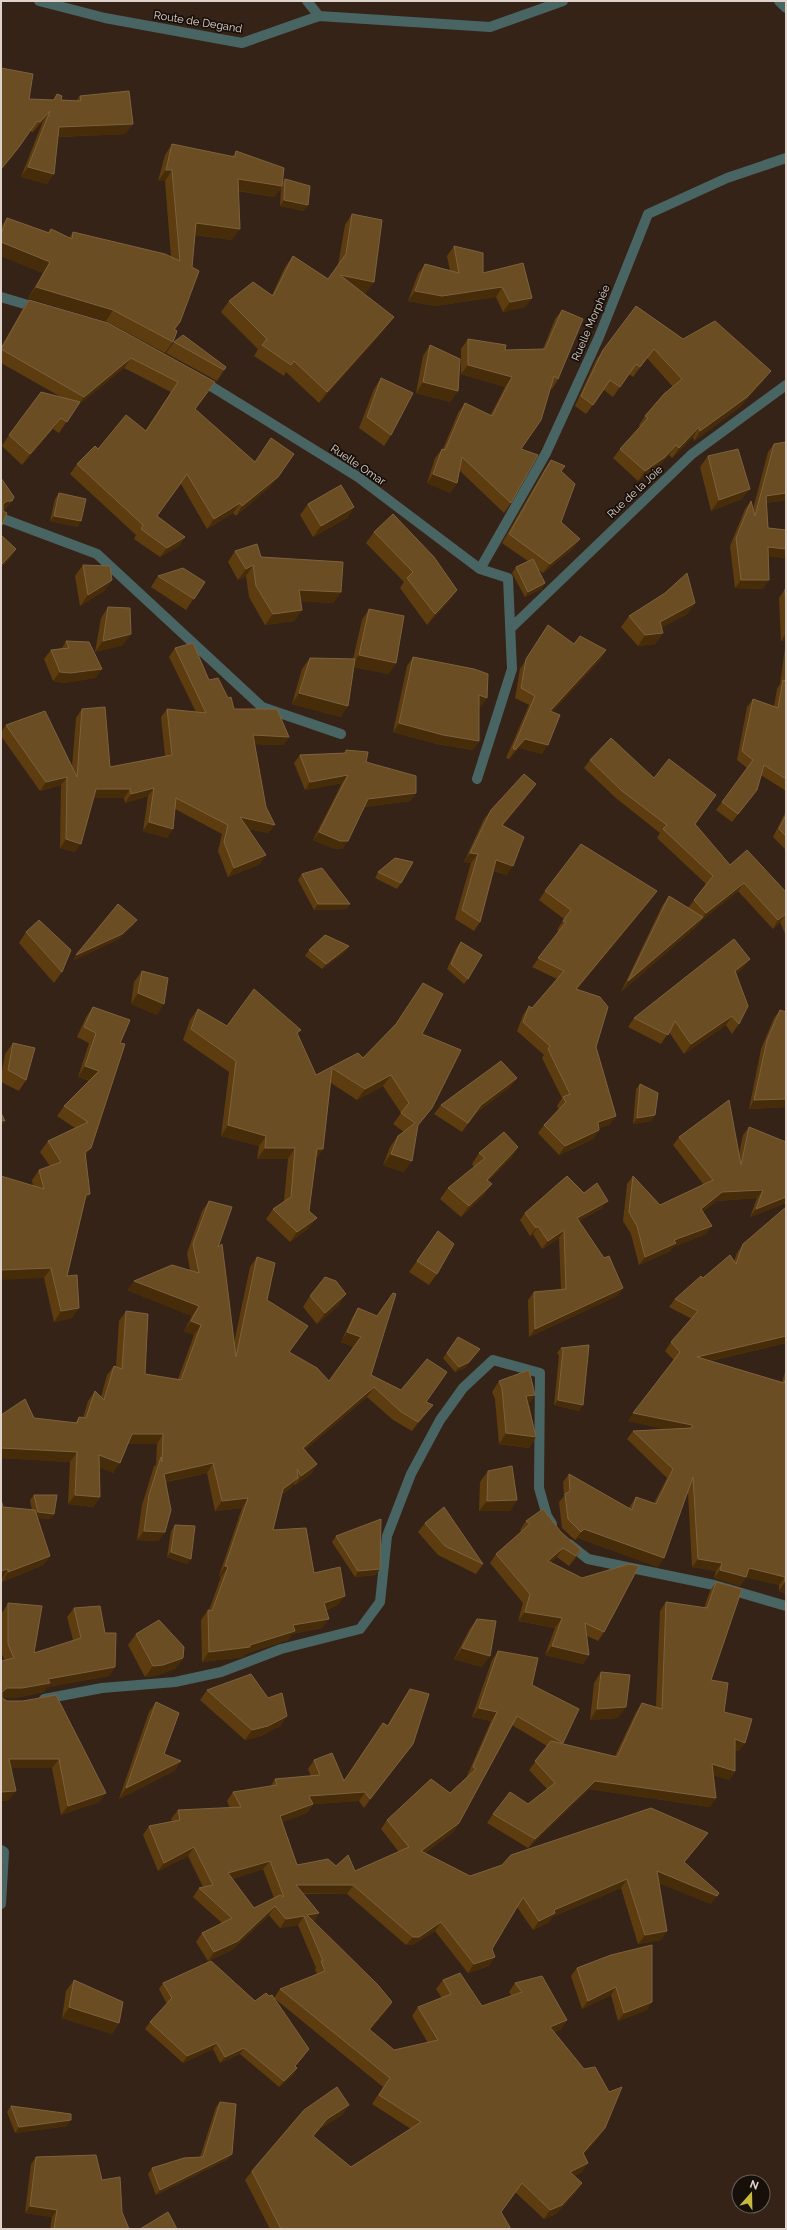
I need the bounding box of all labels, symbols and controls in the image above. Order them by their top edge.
street label: Route de Degand [153,9,243,35]
street label: Ruelle Morphée [569,282,613,363]
street label: Ruelle Omar [328,442,388,488]
street label: Rue de la Joie [605,463,666,521]
north arrow [731,2174,771,2214]
text: N [748,2178,760,2193]

